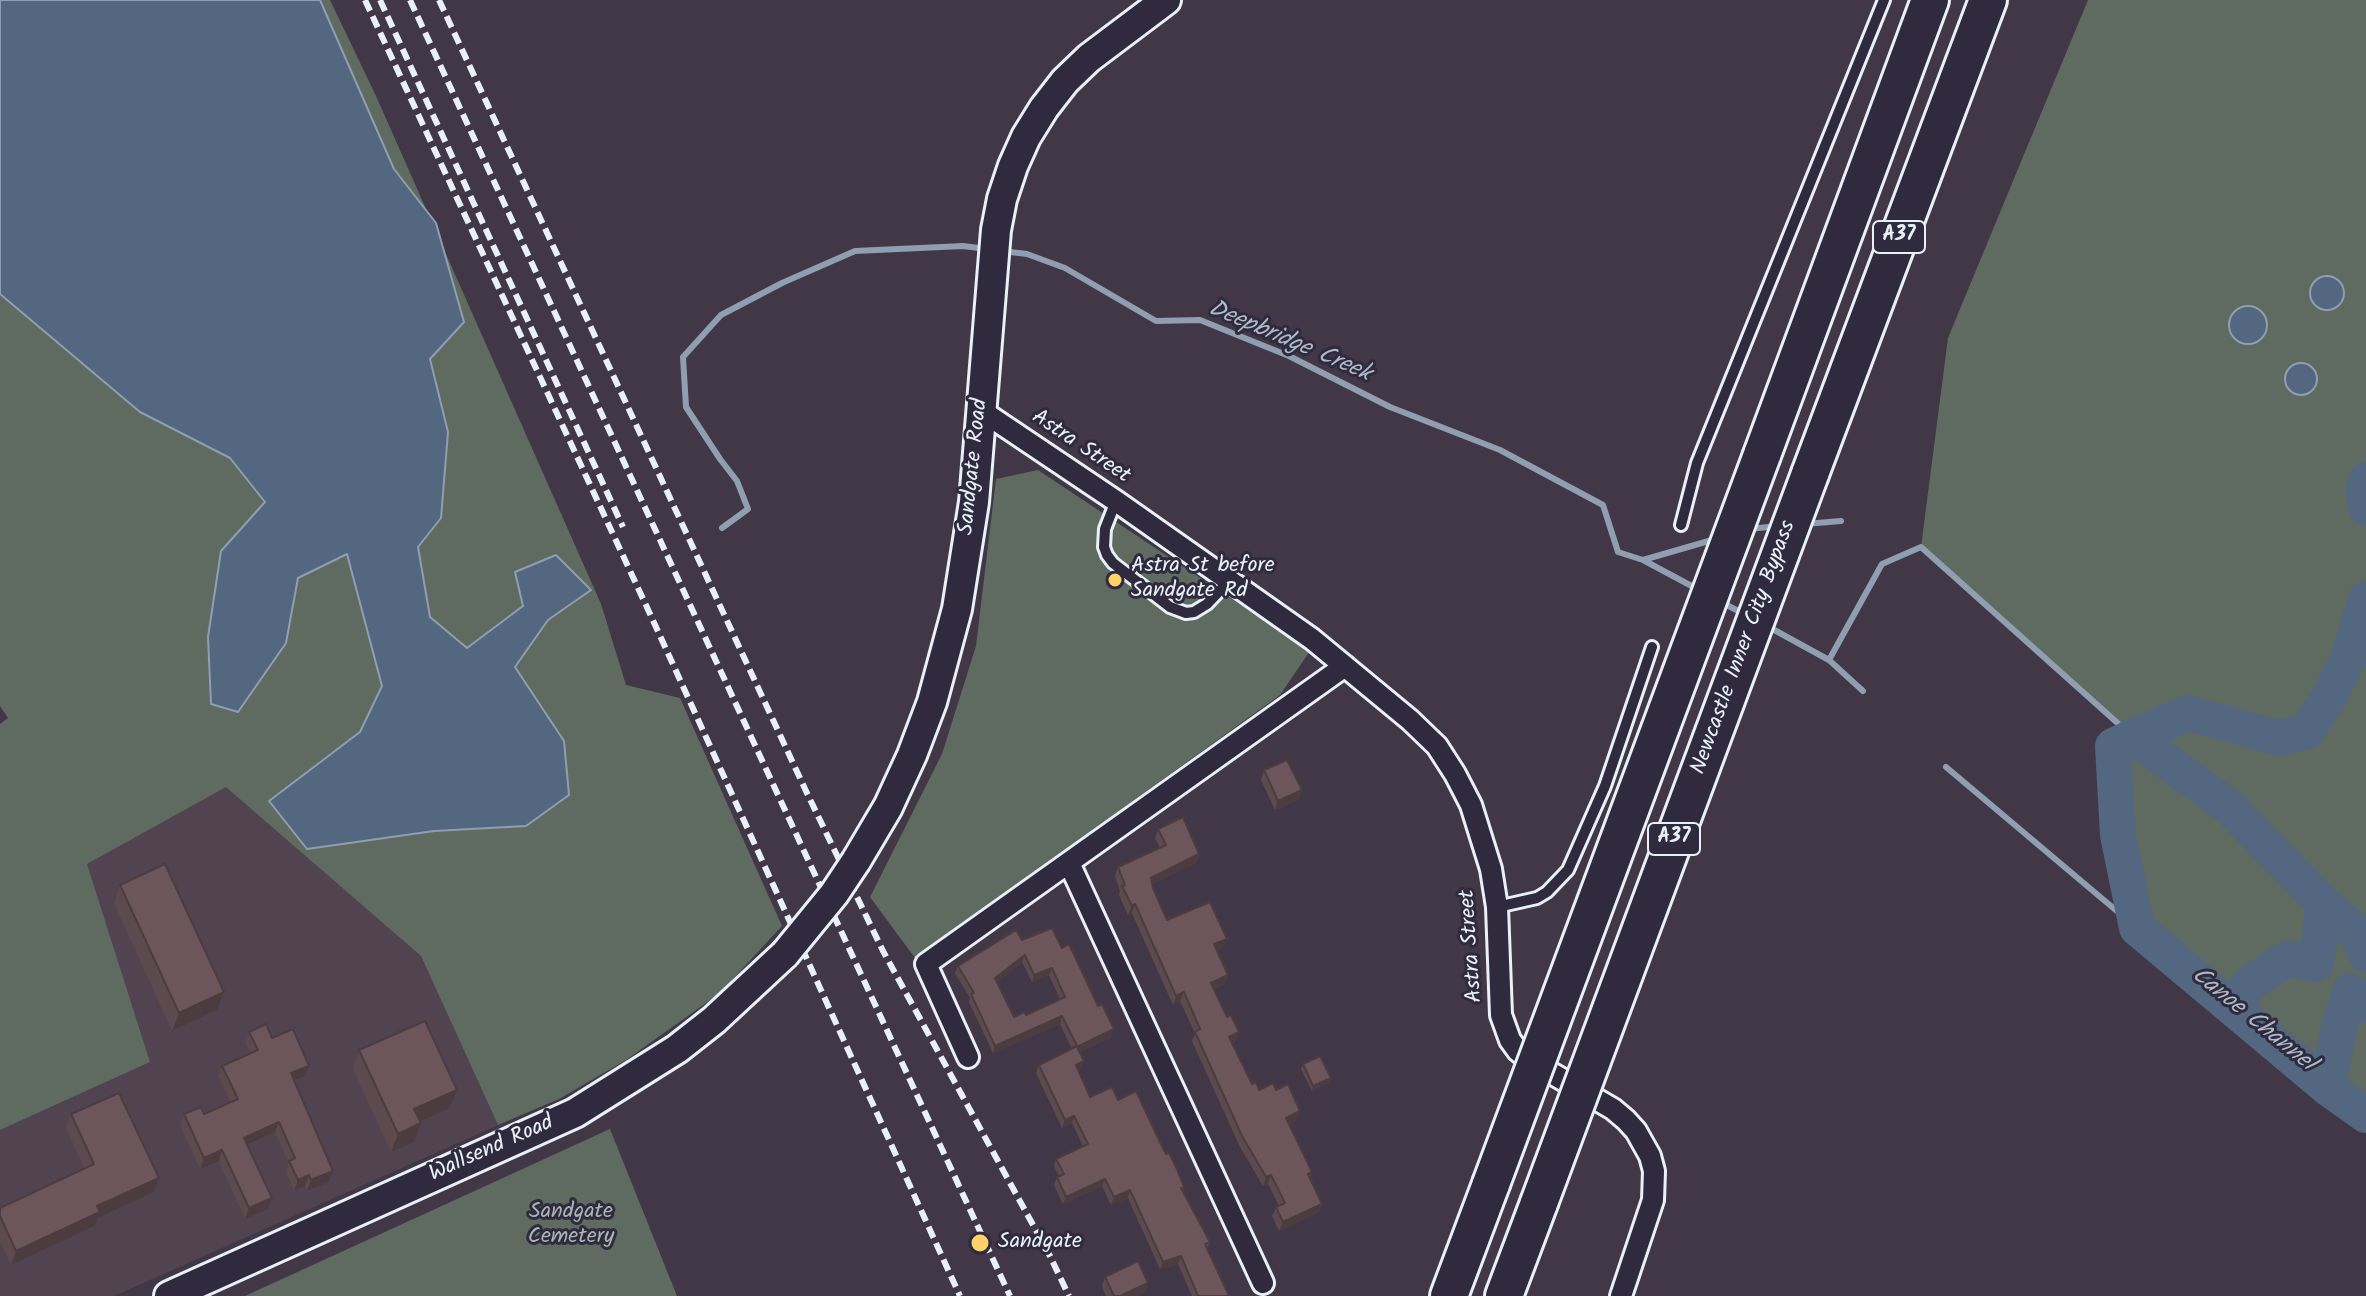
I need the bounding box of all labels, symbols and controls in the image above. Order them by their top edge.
road number: A37 [1873,221,1925,253]
water label: Deepbridge Creek [1203,296,1375,390]
street label: Sandgate Road [955,398,995,536]
street label: Astra Street [1026,405,1134,491]
street label: Newcastle Inner City Bypass [1687,518,1803,778]
place label: Astra St before Sandgate Rd [1131,554,1275,606]
marker: Astra St before Sandgate Rd [1106,571,1124,589]
road number: A37 [1648,823,1700,855]
street label: Astra Street [1456,888,1490,1004]
water label: Canoe Channel [2184,962,2320,1080]
street label: Wallsend Road [426,1111,558,1189]
park label: Sandgate Cemetery [528,1200,614,1252]
place label: Sandgate [998,1230,1082,1256]
marker: Sandgate [969,1232,991,1254]

